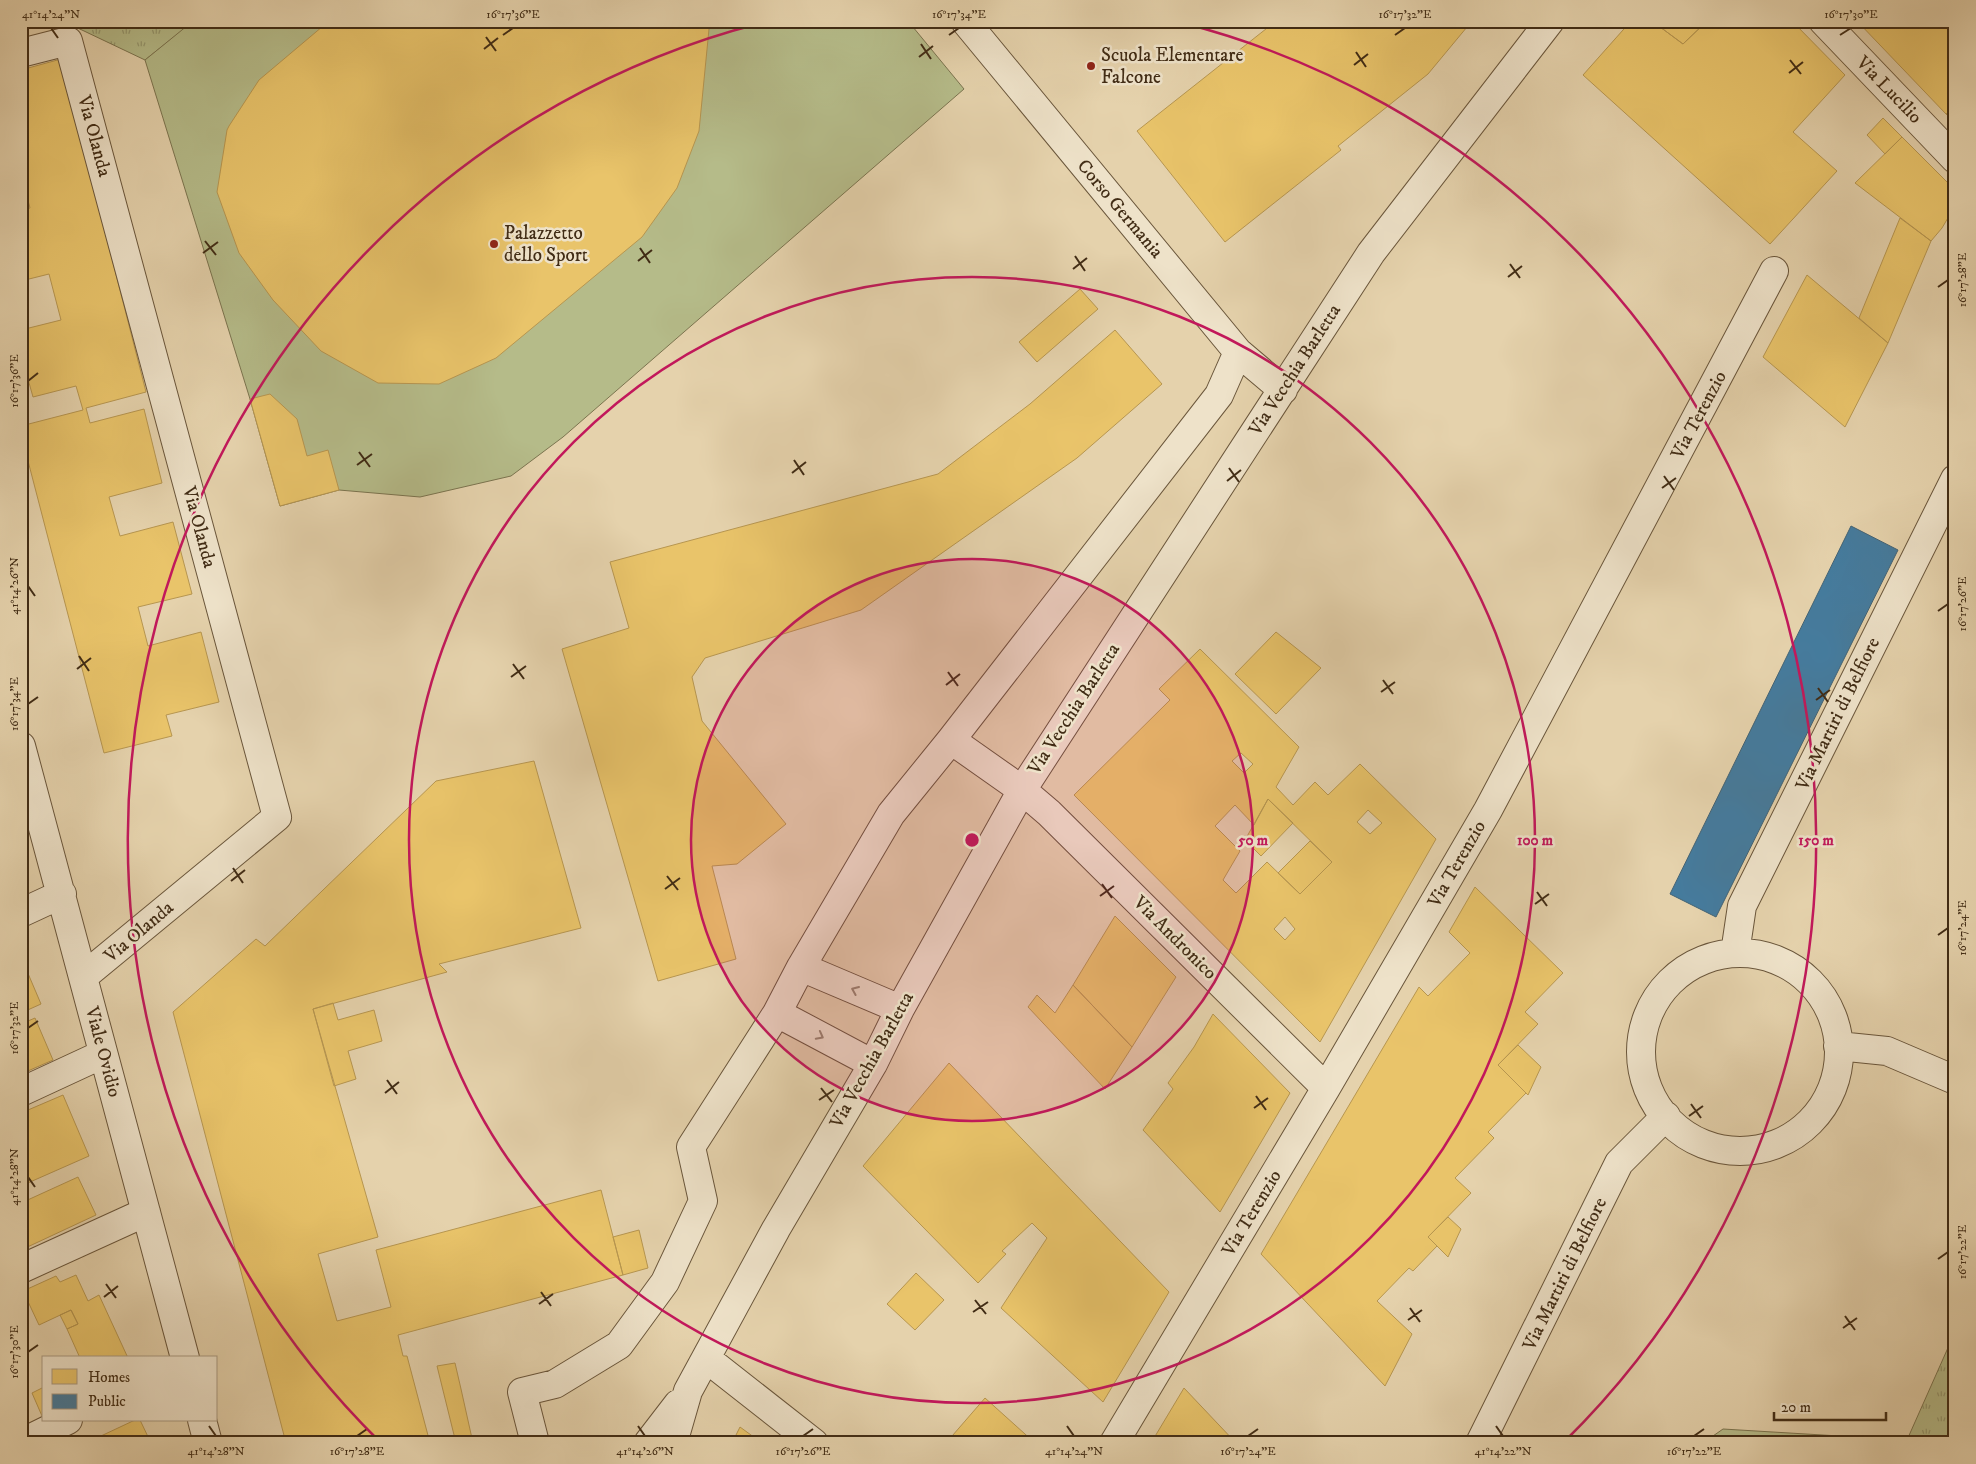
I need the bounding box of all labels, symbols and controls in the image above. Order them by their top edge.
text: 41°14'24"N [22,7,80,22]
text: 16°17'36"E [486,7,540,22]
text: 16°17'34"E [932,7,987,22]
text: 16°17'32"E [1378,7,1432,22]
text: 16°17'30"E [1824,7,1878,22]
place label: Scuola Elementare Falcone [1101,44,1243,89]
street label: Via Lucilio [1851,51,1927,128]
marker: Scuola Elementare Falcone [1085,60,1097,72]
street label: Via Olanda [72,92,116,179]
street label: Corso Germania [1072,155,1168,263]
place label: Palazzetto dello Sport [504,222,588,267]
marker: Palazzetto dello Sport [488,238,500,250]
text: 16°17'28"E [1955,252,1970,307]
street label: Via Vecchia Barletta [1243,300,1346,441]
text: 16°17'36"E [7,354,22,408]
street label: Via Terenzio [1666,367,1732,464]
street label: Via Olanda [177,483,221,570]
text: 41°14'26"N [7,557,22,615]
text: 16°17'26"E [1955,576,1970,631]
street label: Via Martiri di Belfiore [1791,634,1885,795]
street label: Via Vecchia Barletta [1022,639,1125,780]
text: 16°17'34"E [7,676,22,731]
street label: Via Terenzio [1422,816,1491,912]
centre of rings [963,831,981,849]
text: 50 m [1237,831,1269,850]
text: 100 m [1517,831,1554,850]
text: 150 m [1798,831,1834,850]
street label: Via Andronico [1128,891,1222,985]
street label: Via Olanda [99,896,178,968]
text: 16°17'24"E [1955,900,1970,956]
one-way arrow [851,986,860,997]
street label: Via Vecchia Barletta [825,988,919,1133]
text: 16°17'32"E [7,1001,22,1055]
street label: Viale Ovidio [80,1003,126,1100]
one-way arrow [815,1030,824,1040]
text: 41°14'28"N [7,1148,22,1206]
street label: Via Terenzio [1217,1166,1287,1261]
street label: Via Martiri di Belfiore [1518,1194,1612,1355]
text: 16°17'22"E [1955,1224,1970,1279]
text: 16°17'30"E [7,1325,22,1379]
legend [42,1356,218,1422]
text: Homes [88,1368,130,1387]
scale bar [1774,1389,1886,1421]
text: Public [88,1392,126,1411]
text: 20 m [1781,1398,1811,1417]
text: 41°14'28"N [187,1444,245,1459]
text: 16°17'28"E [330,1444,385,1459]
text: 41°14'26"N [616,1444,674,1459]
text: 16°17'26"E [776,1444,831,1459]
text: 41°14'24"N [1045,1444,1103,1459]
text: 16°17'24"E [1220,1444,1276,1459]
text: 41°14'22"N [1474,1444,1532,1459]
text: 16°17'22"E [1667,1444,1722,1459]

